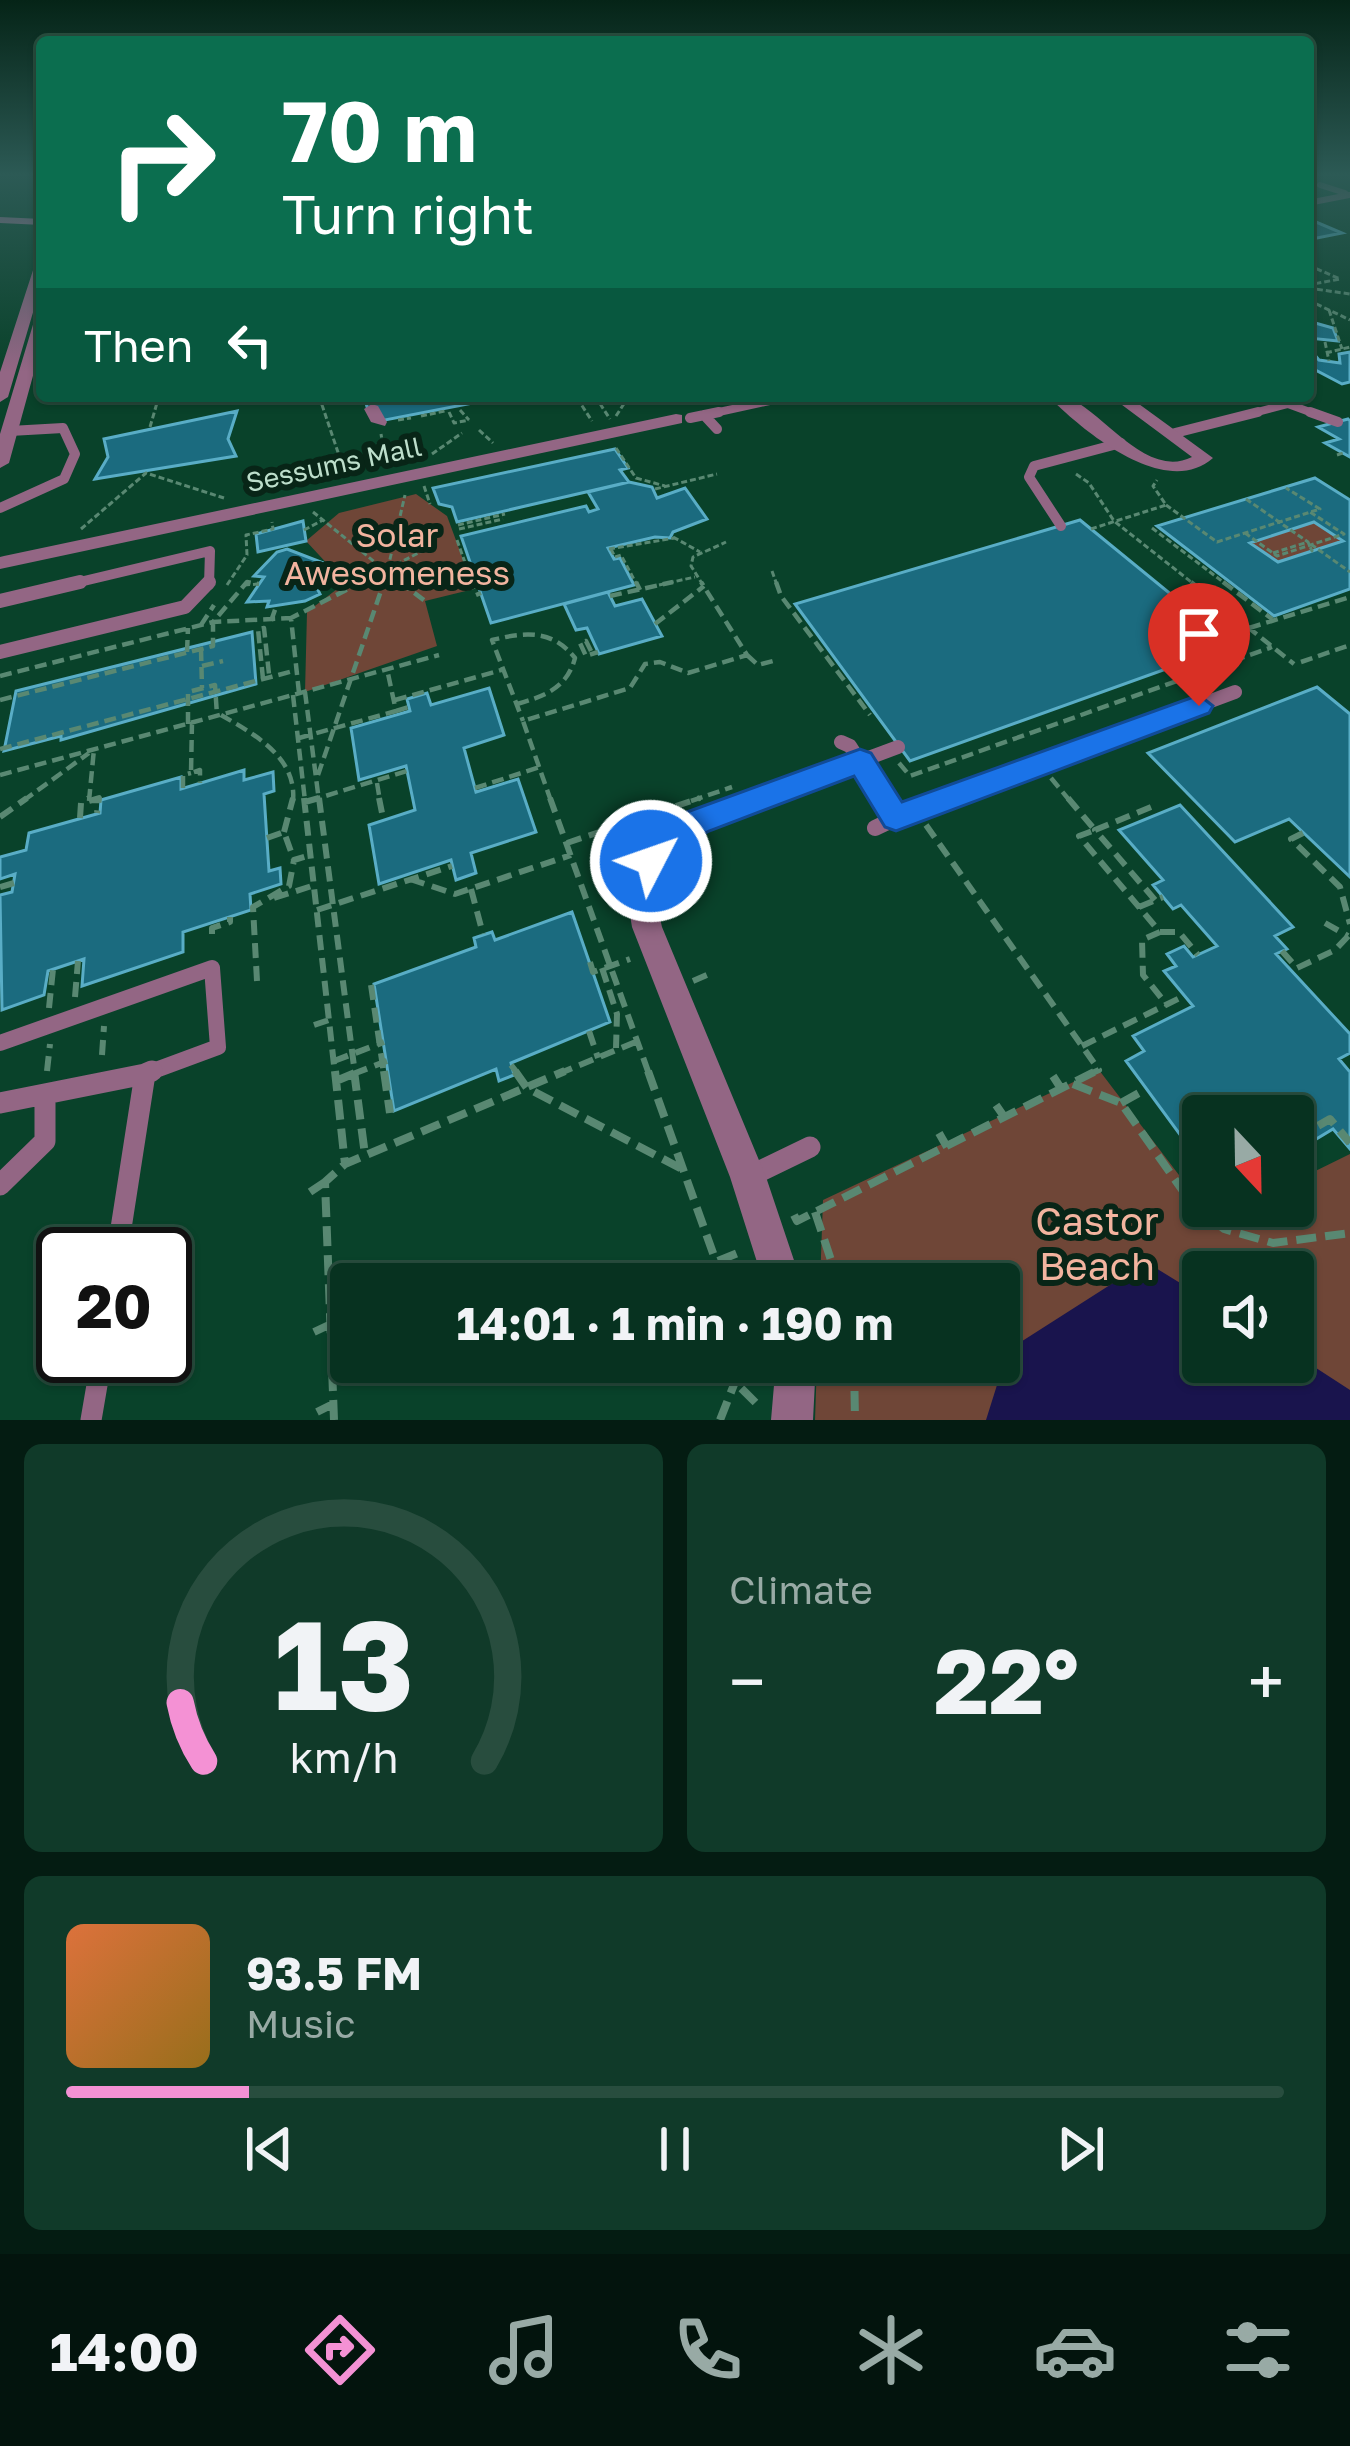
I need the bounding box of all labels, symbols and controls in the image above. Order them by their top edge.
text: 70 m [282,80,477,180]
icon: right [84,84,240,240]
text: Turn right [282,181,534,246]
icon: left [217,312,283,378]
text: Then [84,318,193,372]
street label: Sessums Mall [243,430,424,498]
park label: Solar Awesomeness [284,515,510,592]
pin [1148,583,1250,706]
icon: arrive [1166,601,1232,667]
position arrow [588,798,714,924]
north arrow [1182,1095,1314,1227]
map controls [1182,1095,1314,1383]
park label: Castor Beach [1035,1197,1159,1289]
speed limit sign: 20 [36,1227,192,1383]
button: sound [1182,1251,1314,1383]
text: 14:01 · 1 min · 190 m [457,1296,893,1350]
text: Climate [729,1566,873,1613]
text: 13 [273,1588,414,1737]
text: 22° [934,1626,1079,1734]
text: − [729,1641,765,1721]
text: + [1248,1641,1284,1721]
text: km/h [289,1731,398,1782]
text: 93.5 FM [246,1946,422,2000]
text: Music [246,2000,356,2047]
icon: previous [236,2116,302,2182]
icon: pause [642,2116,708,2182]
icon: next [1048,2116,1114,2182]
icon: directions [298,2308,382,2392]
icon: music [482,2308,566,2392]
icon: phone [666,2308,750,2392]
icon: climate [849,2308,933,2392]
icon: car [1033,2308,1117,2392]
icon: filters [1216,2308,1300,2392]
text: 14:00 [50,2318,199,2383]

